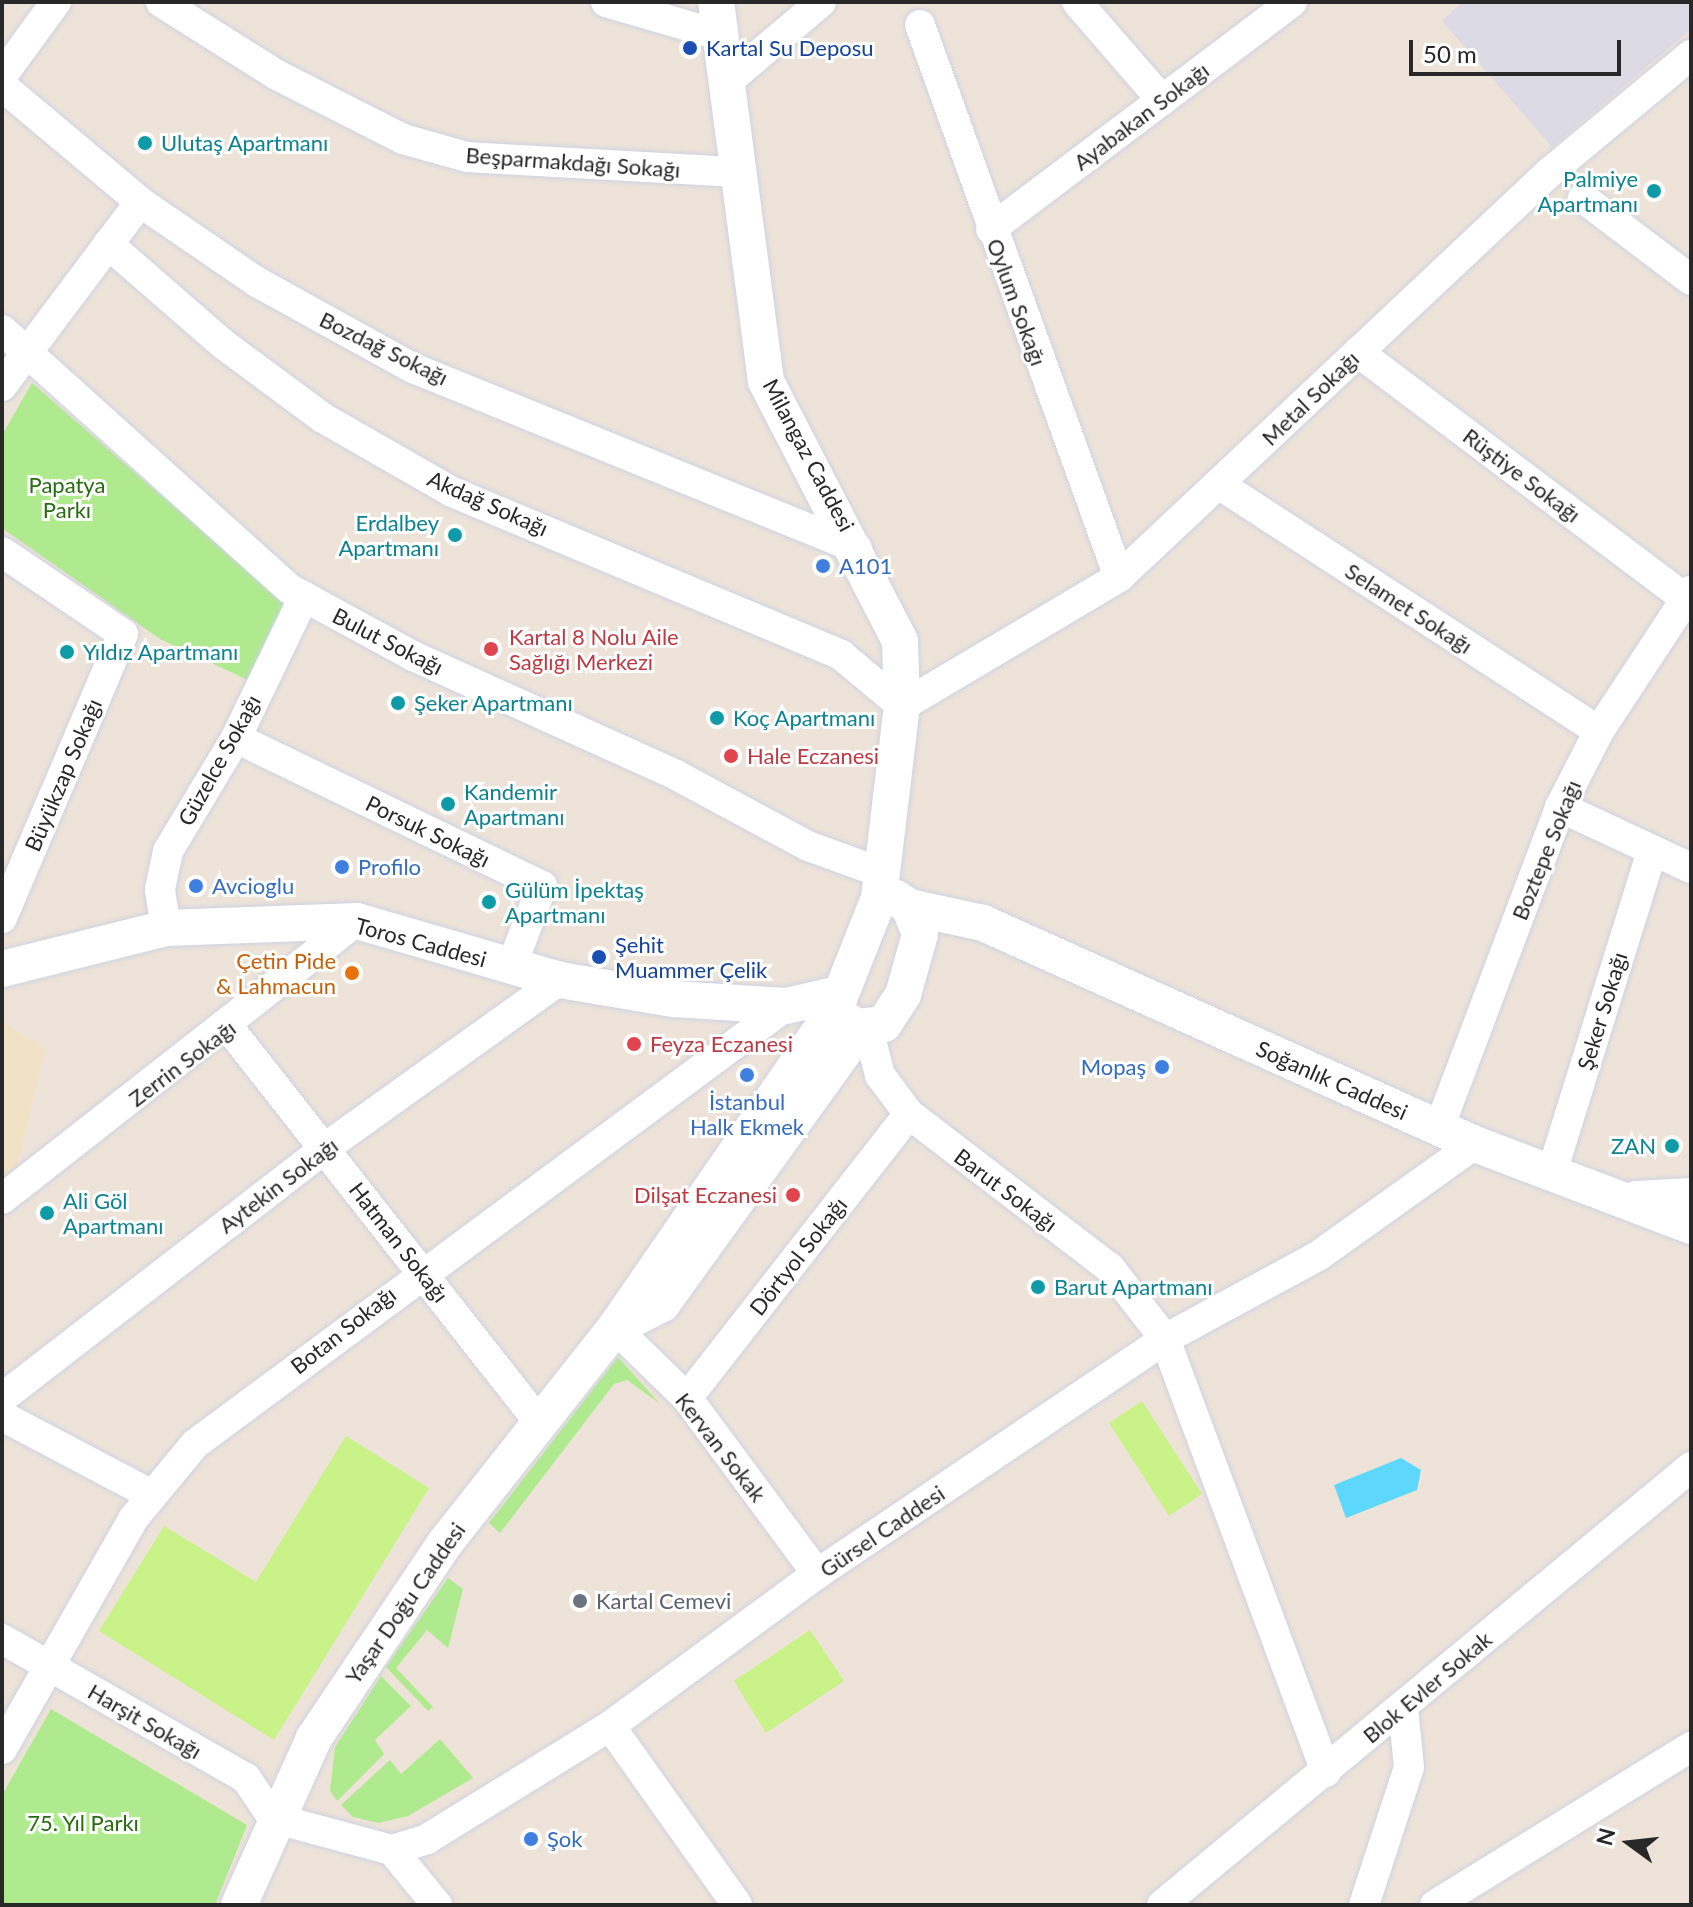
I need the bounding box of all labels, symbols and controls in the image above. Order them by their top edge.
scale bar [1413,24,1625,74]
place label: Kartal Su Deposu [706,35,873,61]
marker: Kartal Su Deposu [681,39,699,57]
text: 50 m [1423,39,1477,68]
street label: Ayabakan Sokağı [1068,57,1214,175]
place label: Ulutaş Apartmanı [161,130,329,156]
marker: Ulutaş Apartmanı [136,134,154,152]
street label: Beşparmakdağı Sokağı [465,141,681,183]
place label: Palmiye Apartmanı [1537,165,1638,216]
marker: Palmiye Apartmanı [1645,182,1663,200]
street label: Oylum Sokağı [982,235,1052,369]
street label: Bozdağ Sokağı [315,306,453,390]
street label: Metal Sokağı [1256,345,1364,451]
street label: Milangaz Caddesi [758,374,860,536]
street label: Rüştiye Sokağı [1458,422,1586,528]
street label: Akdağ Sokağı [424,465,552,541]
park label: Papatya Parkı [29,471,105,522]
place label: Erdalbey Apartmanı [338,509,439,560]
marker: Erdalbey Apartmanı [446,526,464,544]
place label: A101 [839,553,892,579]
marker: A101 [814,557,832,575]
street label: Selamet Sokağı [1341,557,1477,659]
street label: Bulut Sokağı [328,602,448,680]
place label: Kartal 8 Nolu Aile Sağlığı Merkezi [509,623,679,674]
marker: Kartal 8 Nolu Aile Sağlığı Merkezi [480,638,502,660]
place label: Yıldız Apartmanı [83,639,239,665]
marker: Yıldız Apartmanı [58,643,76,661]
street label: Güzelce Sokağı [172,690,266,830]
place label: Şeker Apartmanı [414,690,574,716]
marker: Şeker Apartmanı [389,694,407,712]
street label: Büyükzap Sokağı [19,695,107,855]
place label: Koç Apartmanı [733,705,876,731]
marker: Koç Apartmanı [708,709,726,727]
place label: Hale Eczanesi [747,743,879,769]
marker: Hale Eczanesi [722,747,740,765]
street label: Boztepe Sokağı [1506,776,1586,924]
place label: Kandemir Apartmanı [464,778,565,830]
street label: Porsuk Sokağı [362,790,494,872]
marker: Kandemir Apartmanı [439,795,457,813]
place label: Profilo [358,854,421,880]
marker: Profilo [333,858,351,876]
place label: Avcioglu [212,873,294,899]
place label: Gülüm İpektaş Apartmanı [505,876,644,928]
marker: Avcioglu [187,877,205,895]
marker: Gülüm İpektaş Apartmanı [480,893,498,911]
street label: Toros Caddesi [353,912,489,972]
place label: Şehit Muammer Çelik [615,931,768,982]
place label: Çetin Pide & Lahmacun [216,947,336,998]
marker: Şehit Muammer Çelik [590,948,608,966]
street label: Şeker Sokağı [1571,949,1633,1073]
marker: Çetin Pide & Lahmacun [343,964,361,982]
street label: Zerrin Sokağı [123,1014,241,1112]
place label: Feyza Eczanesi [650,1031,793,1057]
marker: Feyza Eczanesi [625,1035,643,1053]
street label: Soğanlık Caddesi [1252,1035,1412,1125]
place label: Mopaş [1081,1054,1146,1080]
marker: Mopaş [1153,1058,1171,1076]
marker: İstanbul Halk Ekmek [738,1066,756,1084]
place label: İstanbul Halk Ekmek [690,1088,804,1140]
street label: Aytekin Sokağı [213,1132,343,1238]
place label: ZAN [1611,1133,1656,1159]
marker: ZAN [1663,1137,1681,1155]
street label: Barut Sokağı [949,1143,1063,1237]
street label: Hatman Sokağı [344,1177,454,1307]
place label: Dilşat Eczanesi [634,1182,777,1208]
marker: Dilşat Eczanesi [784,1186,802,1204]
place label: Ali Göl Apartmanı [63,1187,164,1238]
street label: Dörtyol Sokağı [744,1192,852,1320]
marker: Ali Göl Apartmanı [38,1204,56,1222]
place label: Barut Apartmanı [1054,1274,1213,1300]
marker: Barut Apartmanı [1029,1278,1047,1296]
street label: Botan Sokağı [285,1281,401,1379]
street label: Kervan Sokak [670,1387,772,1507]
street label: Gürsel Caddesi [815,1480,949,1582]
street label: Yaşar Doğu Caddesi [339,1517,471,1689]
place label: Kartal Cemevi [596,1588,731,1614]
marker: Kartal Cemevi [571,1592,589,1610]
street label: Blok Evler Sokak [1357,1625,1497,1749]
street label: Harşit Sokağı [83,1678,207,1764]
north arrow [1589,1803,1669,1883]
park label: 75. Yıl Parkı [27,1810,139,1836]
text: N [1590,1825,1621,1848]
place label: Şok [547,1826,583,1852]
marker: Şok [522,1830,540,1848]

